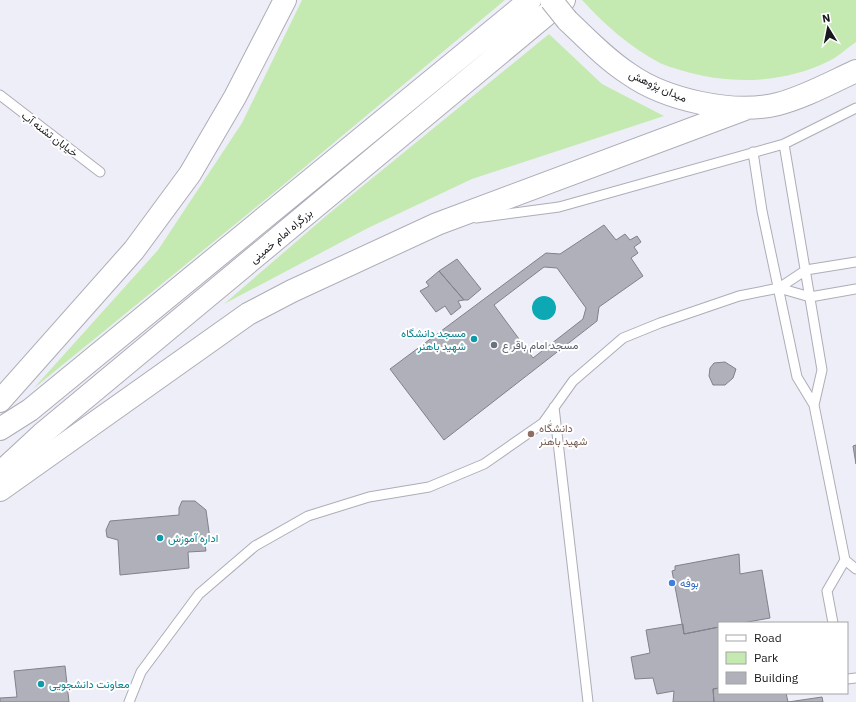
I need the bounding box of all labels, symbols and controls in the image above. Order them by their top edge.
north arrow [808,8,848,48]
text: N [821,11,831,26]
street label: میدان پژوهش [626,67,689,106]
street label: خیابان تشنه آب [19,108,81,160]
street label: بزرگراه امام خمینی [247,206,316,267]
place label: مسجد دانشگاه شهید باهنر [401,326,466,353]
marker: مسجد دانشگاه شهید باهنر [469,334,479,344]
place label: مسجد امام باقر ع [502,338,578,353]
marker: مسجد امام باقر ع [489,340,499,350]
place label: دانشگاه شهید باهنر [538,421,588,448]
marker: دانشگاه شهید باهنر [526,429,536,439]
place label: اداره آموزش [168,531,218,545]
marker: اداره آموزش [155,533,165,543]
place label: بوفه [680,576,699,590]
marker: بوفه [667,578,677,588]
legend [718,622,848,694]
text: Road [754,630,782,645]
text: Park [754,650,779,665]
text: Building [754,670,799,685]
place label: معاونت دانشجویی [49,677,130,691]
marker: معاونت دانشجویی [36,679,46,689]

